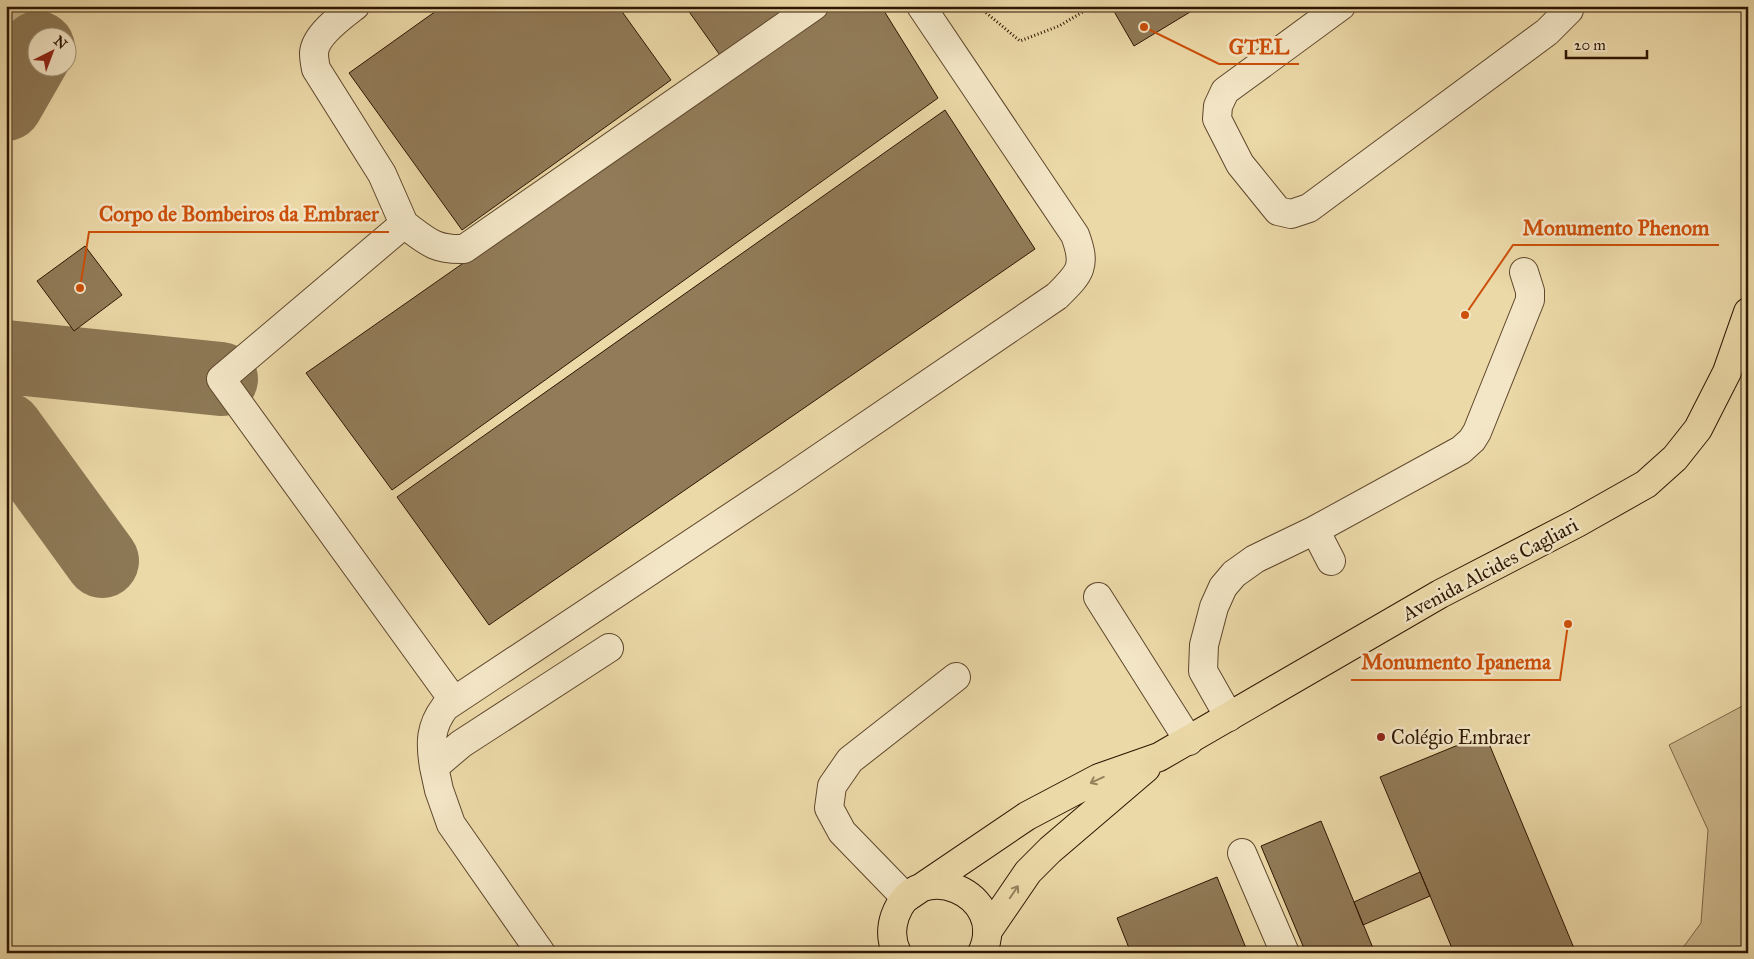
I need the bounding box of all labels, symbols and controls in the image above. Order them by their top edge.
north arrow [28,28,78,78]
callout: GTEL [1219,28,1299,64]
scale bar [1566,28,1648,60]
text: N [50,32,71,53]
text: GTEL [1229,34,1290,60]
text: 20 m [1574,36,1606,54]
callout: Corpo de Bombeiros da Embraer [89,196,389,232]
text: Corpo de Bombeiros da Embraer [99,201,380,227]
callout: Monumento Phenom [1513,209,1719,245]
text: Monumento Phenom [1523,215,1710,241]
street label: Avenida Alcides Cagliari [1397,512,1583,627]
callout: Monumento Ipanema [1351,644,1560,680]
text: Monumento Ipanema [1361,649,1552,675]
place label: Colégio Embraer [1391,725,1531,750]
marker: Colégio Embraer [1375,731,1387,743]
one-way arrow [1090,776,1105,785]
one-way arrow [1009,885,1019,899]

